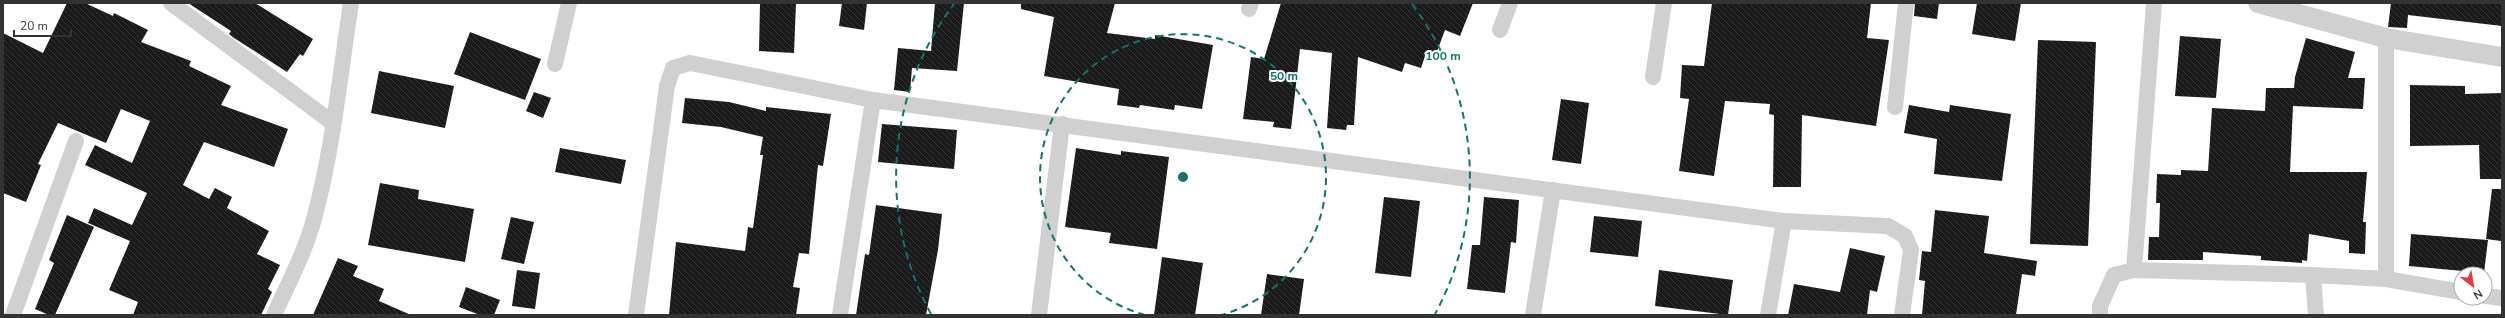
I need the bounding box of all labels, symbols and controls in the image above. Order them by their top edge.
scale bar [14,12,71,38]
text: 20 m [20,18,48,34]
text: 100 m [1425,48,1461,64]
text: 50 m [1270,68,1298,84]
centre of rings [1176,170,1190,184]
north arrow [2453,266,2493,306]
text: N [2471,286,2485,303]

